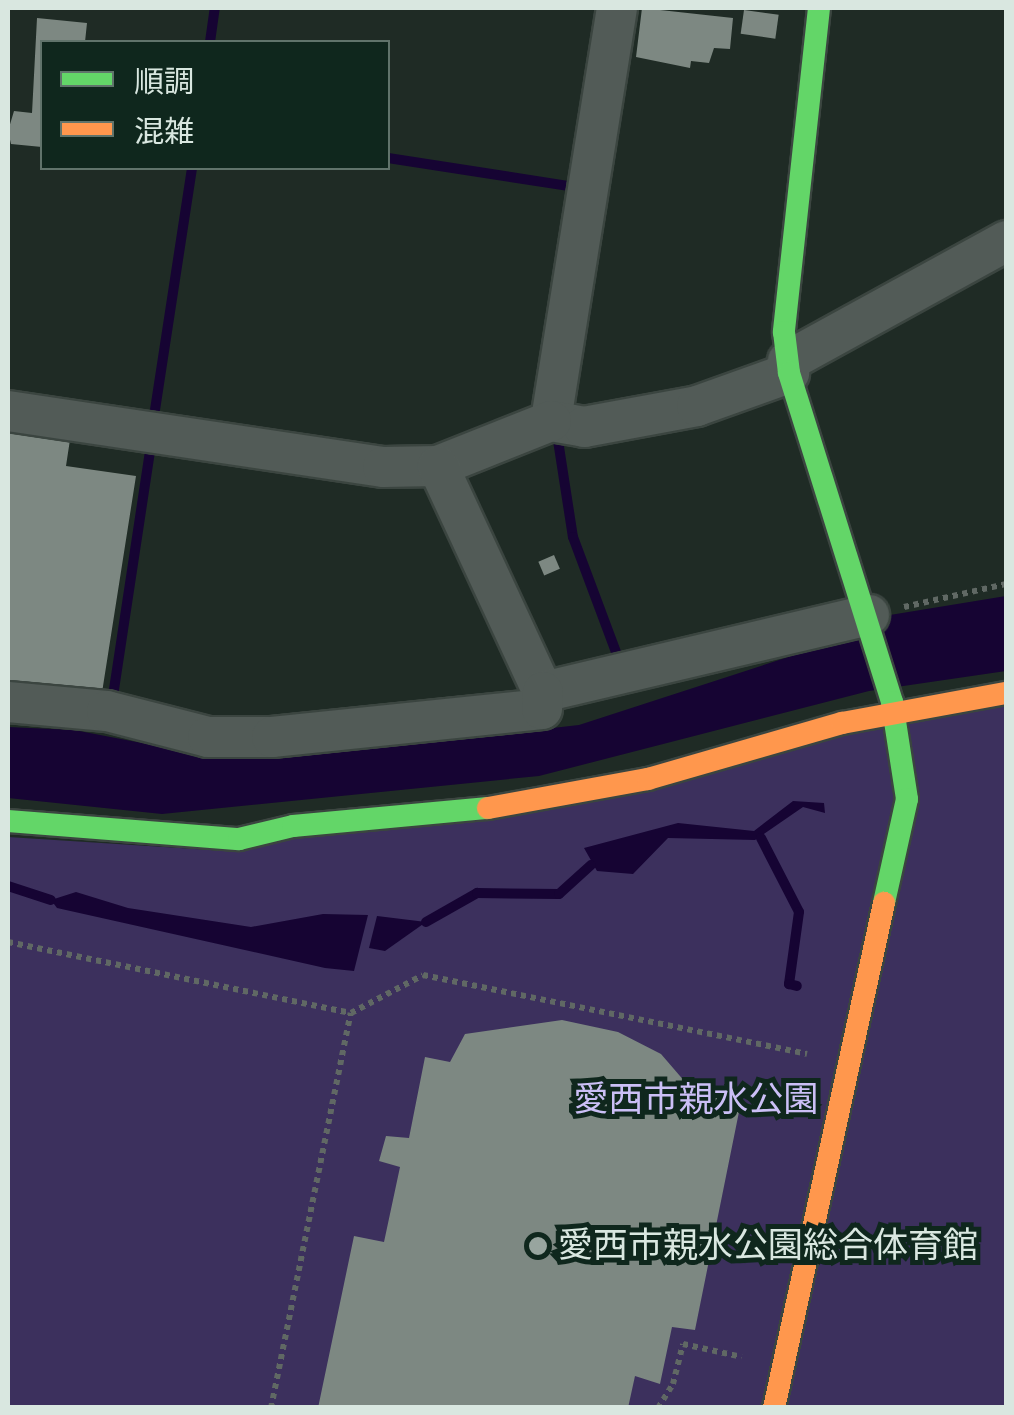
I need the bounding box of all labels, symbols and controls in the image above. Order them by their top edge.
legend [40,40,390,170]
text: 順調 [134,64,194,101]
text: 混雑 [134,114,194,151]
park label: 愛西市親水公園 [574,1079,818,1121]
place label: 愛西市親水公園総合体育館 [558,1225,978,1267]
marker: 愛西市親水公園総合体育館 [527,1235,549,1257]

